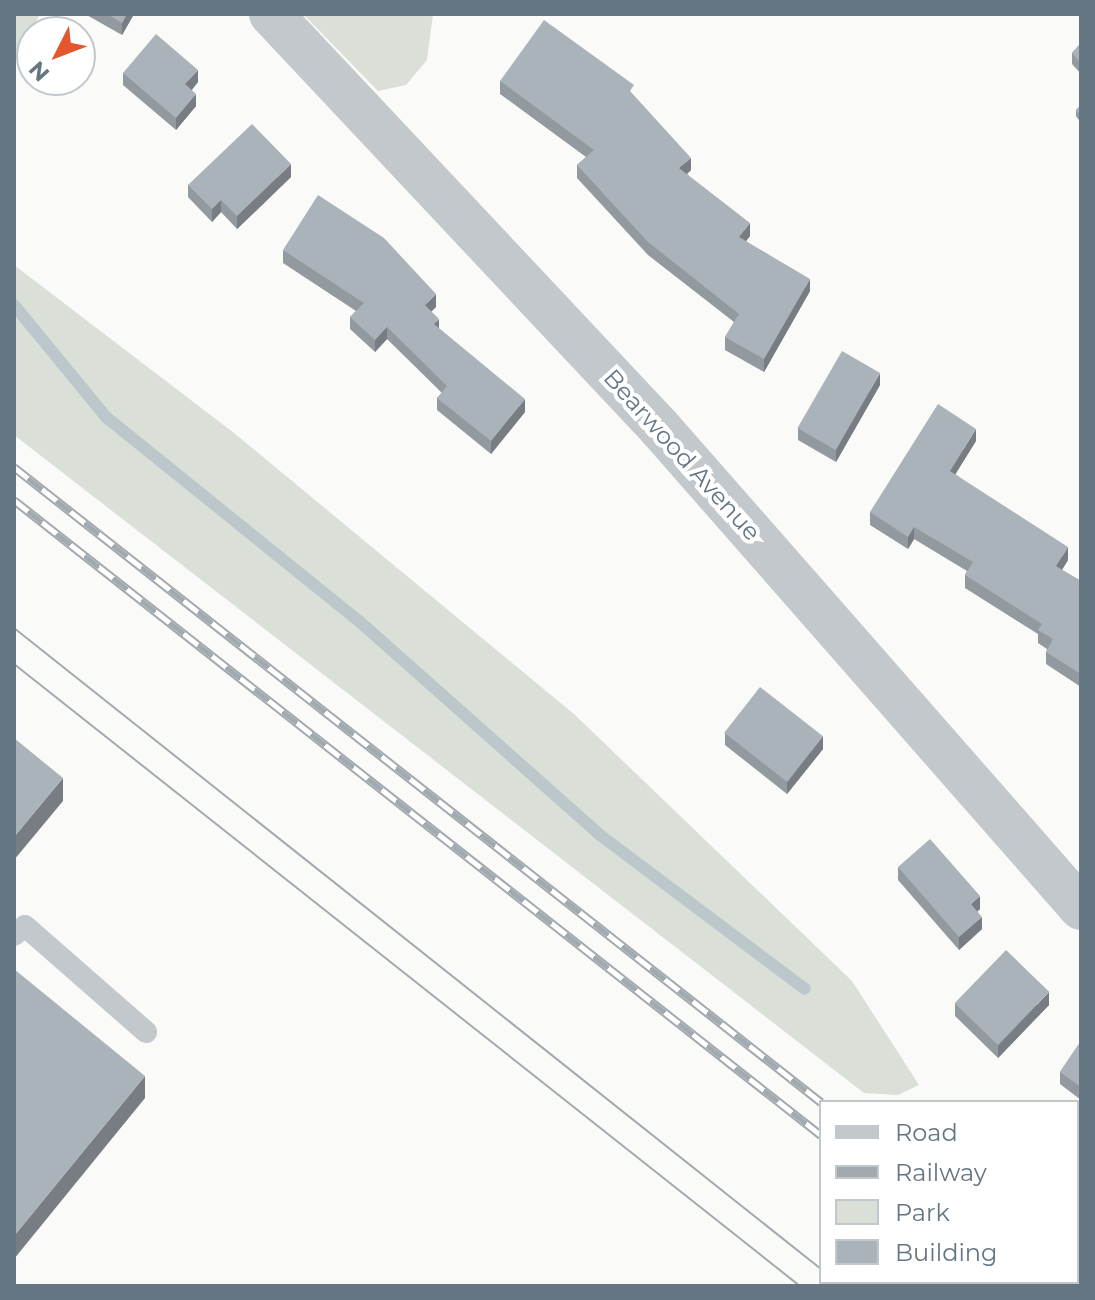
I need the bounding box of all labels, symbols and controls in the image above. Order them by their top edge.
north arrow [16,16,96,96]
text: N [23,55,55,87]
street label: Bearwood Avenue [598,363,766,547]
legend [819,1100,1079,1284]
text: Road [895,1118,958,1147]
text: Railway [895,1158,987,1187]
text: Park [895,1198,950,1227]
text: Building [895,1238,998,1267]

